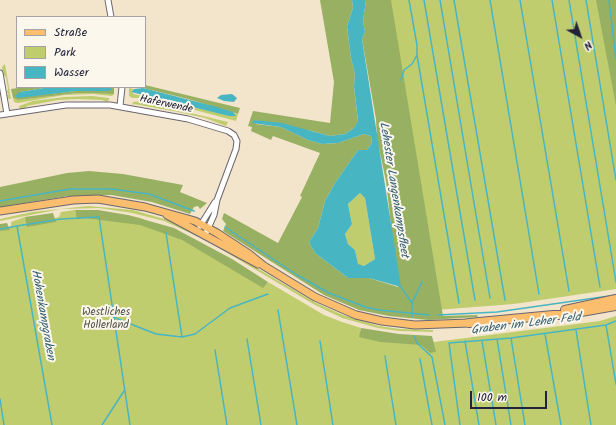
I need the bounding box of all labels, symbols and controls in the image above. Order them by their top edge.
legend [16,16,146,88]
north arrow [560,16,600,56]
text: Straße [54,23,87,42]
text: N [579,36,596,54]
text: Park [54,43,76,62]
text: Wasser [54,63,89,82]
street label: Haferwende [138,93,194,117]
water label: Lehester Langenkampsfleet [375,121,411,259]
water label: Hohenkampgraben [27,269,57,361]
park label: Westliches Hollerland [82,306,130,332]
water label: Graben im Leher Feld [470,311,582,339]
scale bar [472,383,549,409]
text: 100 m [477,388,507,407]

